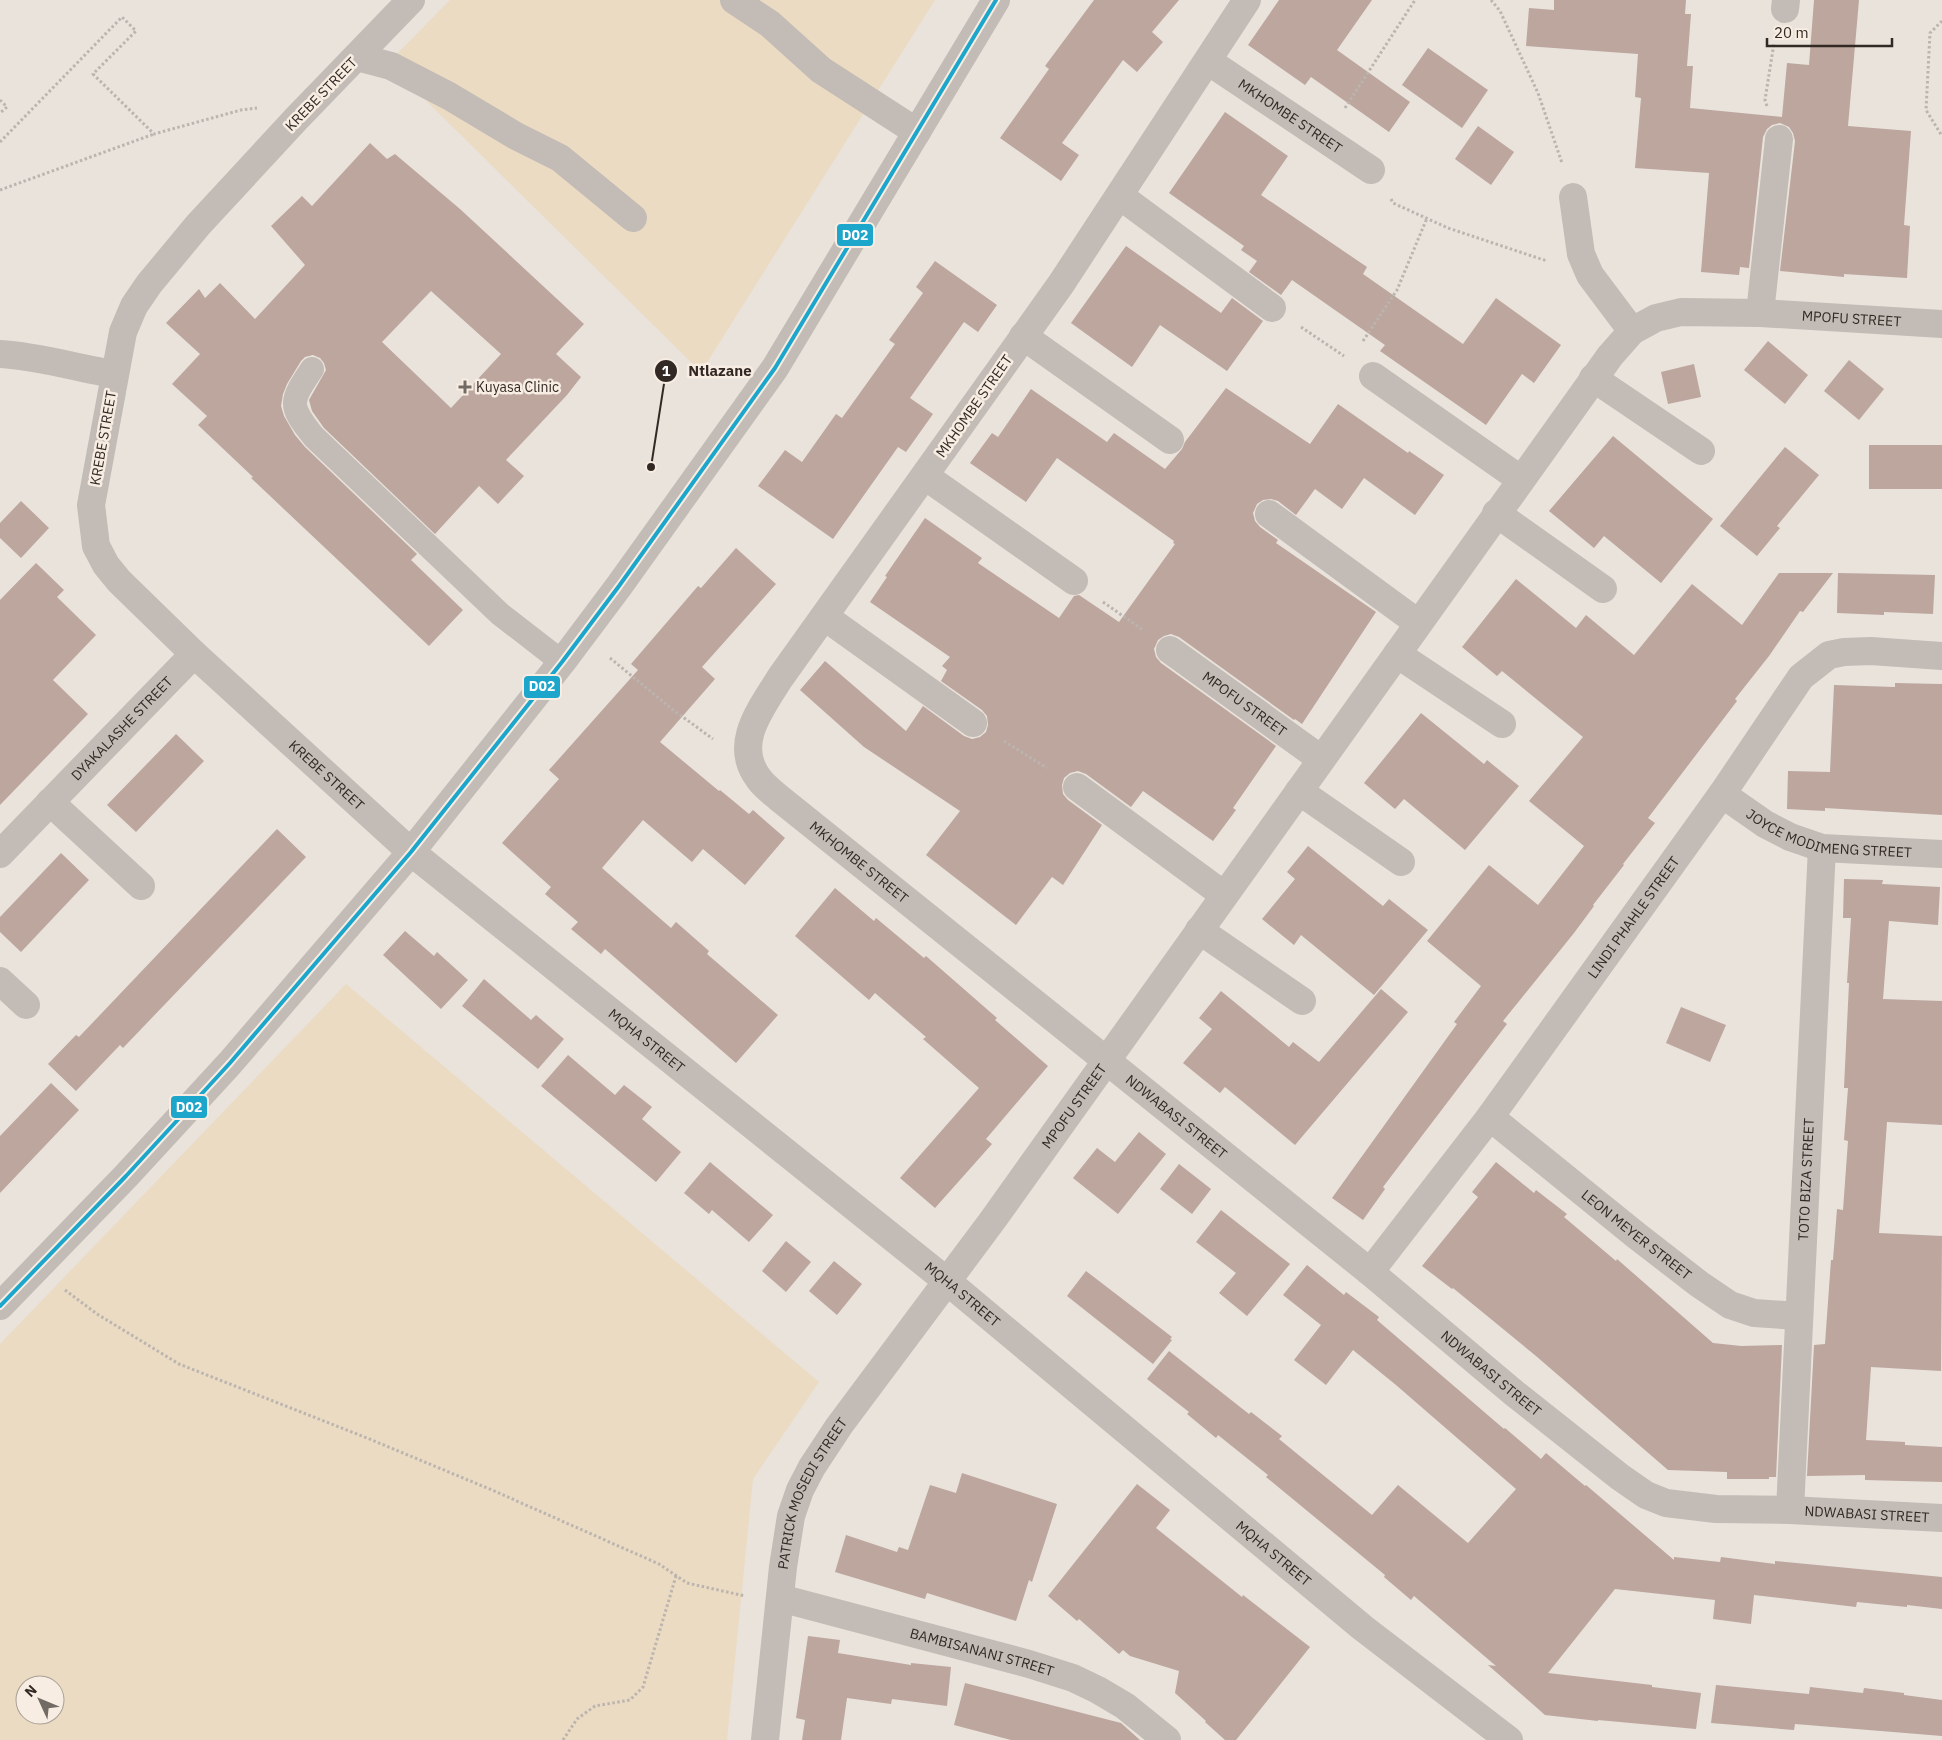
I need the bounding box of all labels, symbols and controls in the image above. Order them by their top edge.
scale bar [1767,15,1892,47]
text: 20 m [1774,23,1809,42]
street label: KREBE STREET [281,53,361,135]
street label: MKHOMBE STREET [1235,75,1346,157]
line badge: D02 [836,223,874,247]
text: D02 [842,226,868,244]
street label: MPOFU STREET [1801,307,1902,331]
street label: MKHOMBE STREET [932,351,1016,461]
callout: Ntlazane [654,356,762,386]
text: 1 [661,361,671,380]
text: Ntlazane [688,361,752,380]
place label: Kuyasa Clinic [476,378,559,396]
marker: Kuyasa Clinic [458,380,472,394]
street label: KREBE STREET [86,389,120,487]
street label: MPOFU STREET [1199,667,1290,740]
street label: DYAKALASHE STREET [67,672,177,784]
line badge: D02 [523,675,561,699]
text: D02 [529,677,555,695]
street label: KREBE STREET [285,736,368,814]
street label: JOYCE MODIMENG STREET [1743,805,1912,861]
street label: MKHOMBE STREET [806,817,912,907]
street label: LINDI PHAHLE STREET [1584,853,1683,982]
street label: MQHA STREET [605,1005,688,1077]
street label: MPOFU STREET [1038,1060,1110,1152]
street label: NDWABASI STREET [1122,1071,1231,1163]
line badge: D02 [170,1095,208,1119]
text: D02 [176,1098,202,1116]
street label: TOTO BIZA STREET [1794,1118,1818,1241]
street label: LEON MEYER STREET [1578,1186,1695,1284]
street label: MQHA STREET [921,1258,1004,1331]
street label: NDWABASI STREET [1437,1326,1545,1420]
street label: PATRICK MOSEDI STREET [774,1414,851,1571]
street label: NDWABASI STREET [1804,1502,1930,1526]
street label: MQHA STREET [1232,1517,1315,1590]
street label: BAMBISANANI STREET [908,1624,1056,1680]
north arrow [15,1675,65,1725]
text: N [21,1681,41,1701]

